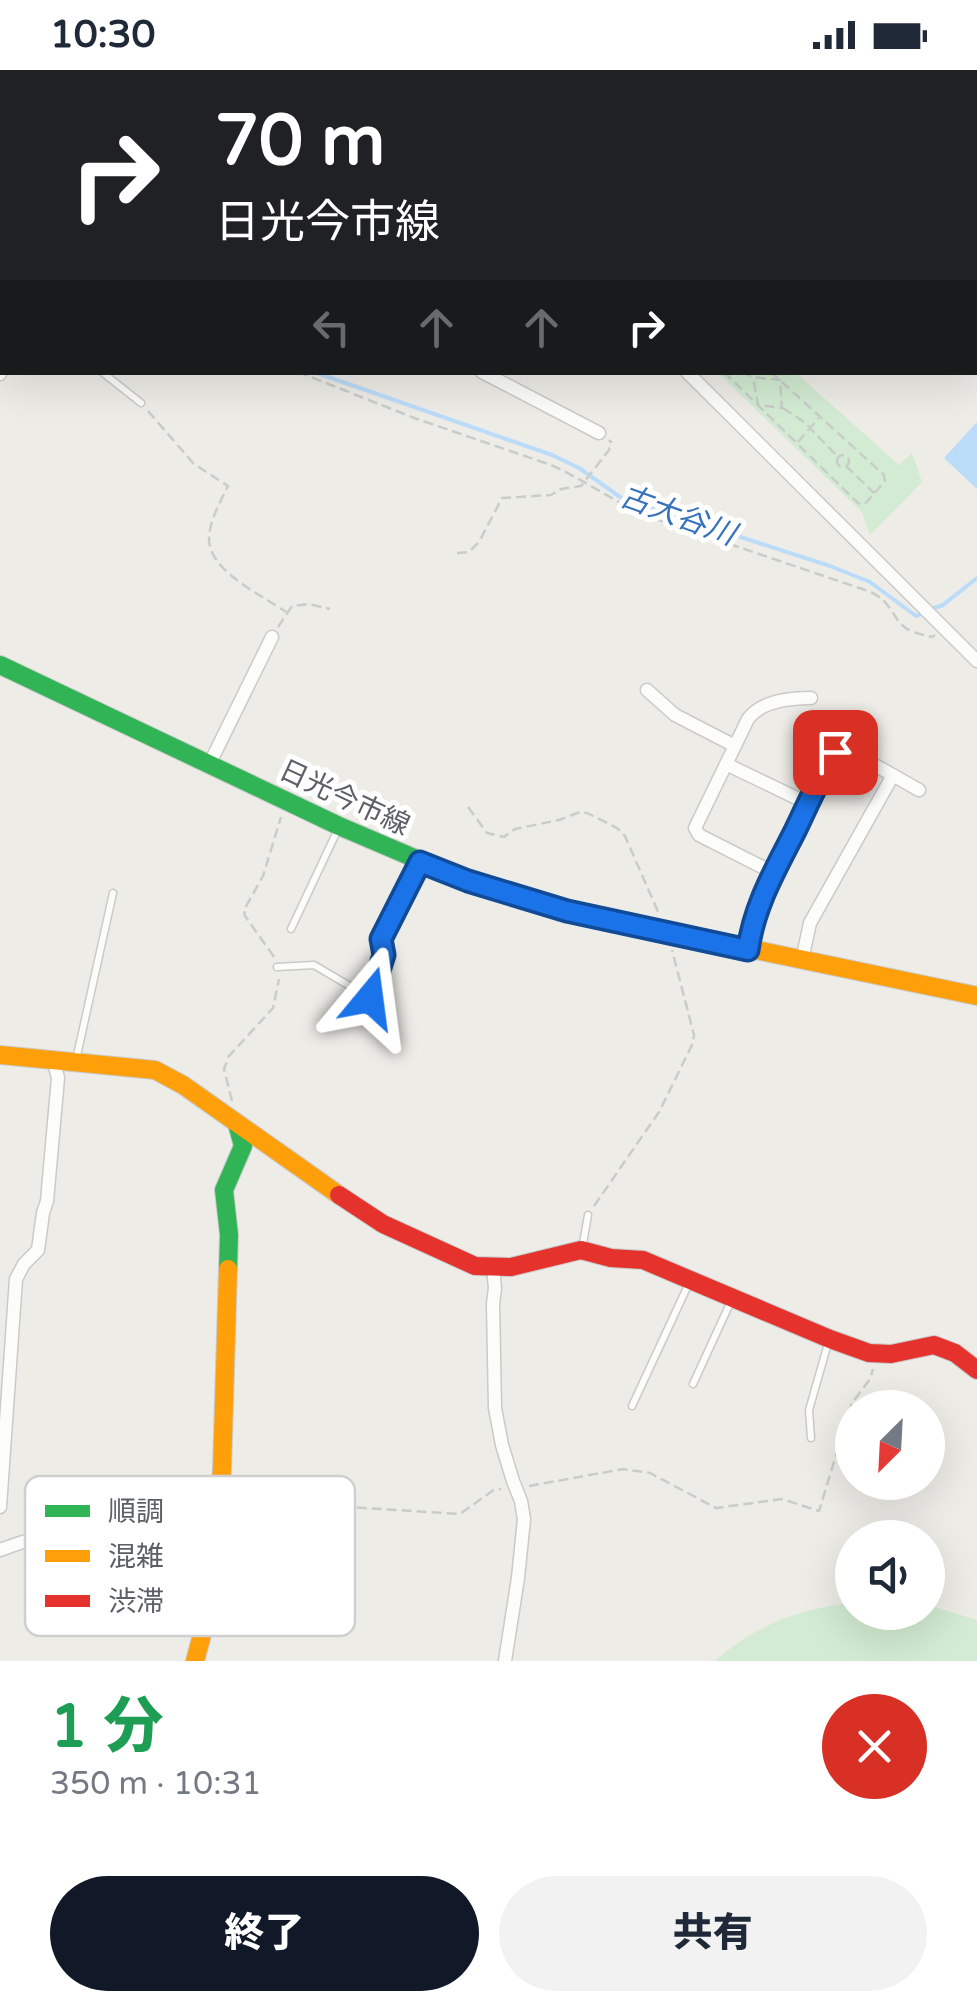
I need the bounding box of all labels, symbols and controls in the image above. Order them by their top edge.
text: 10:30 [50,12,155,58]
text: 70 m [215,100,385,184]
icon: right [50,110,180,240]
text: 日光今市線 [215,196,440,250]
icon: left [304,300,359,355]
icon: ahead [409,300,464,355]
icon: ahead [514,300,569,355]
icon: right [619,300,674,355]
water label: 古大谷川 [615,478,743,554]
pin [793,710,878,795]
icon: arrive [808,725,863,780]
street label: 日光今市線 [274,753,415,843]
position arrow [318,946,422,1050]
north arrow [835,1390,945,1500]
map controls [835,1390,945,1630]
legend [25,1476,355,1636]
text: 順調 [108,1495,164,1529]
button: sound [835,1520,945,1630]
text: 混雑 [108,1540,164,1574]
text: 渋滞 [108,1585,164,1619]
text: 1 分 [50,1691,163,1763]
button: close [822,1694,927,1799]
text: 350 m · 10:31 [50,1765,262,1803]
button: 終了 [50,1876,479,1991]
button: 共有 [499,1876,927,1991]

